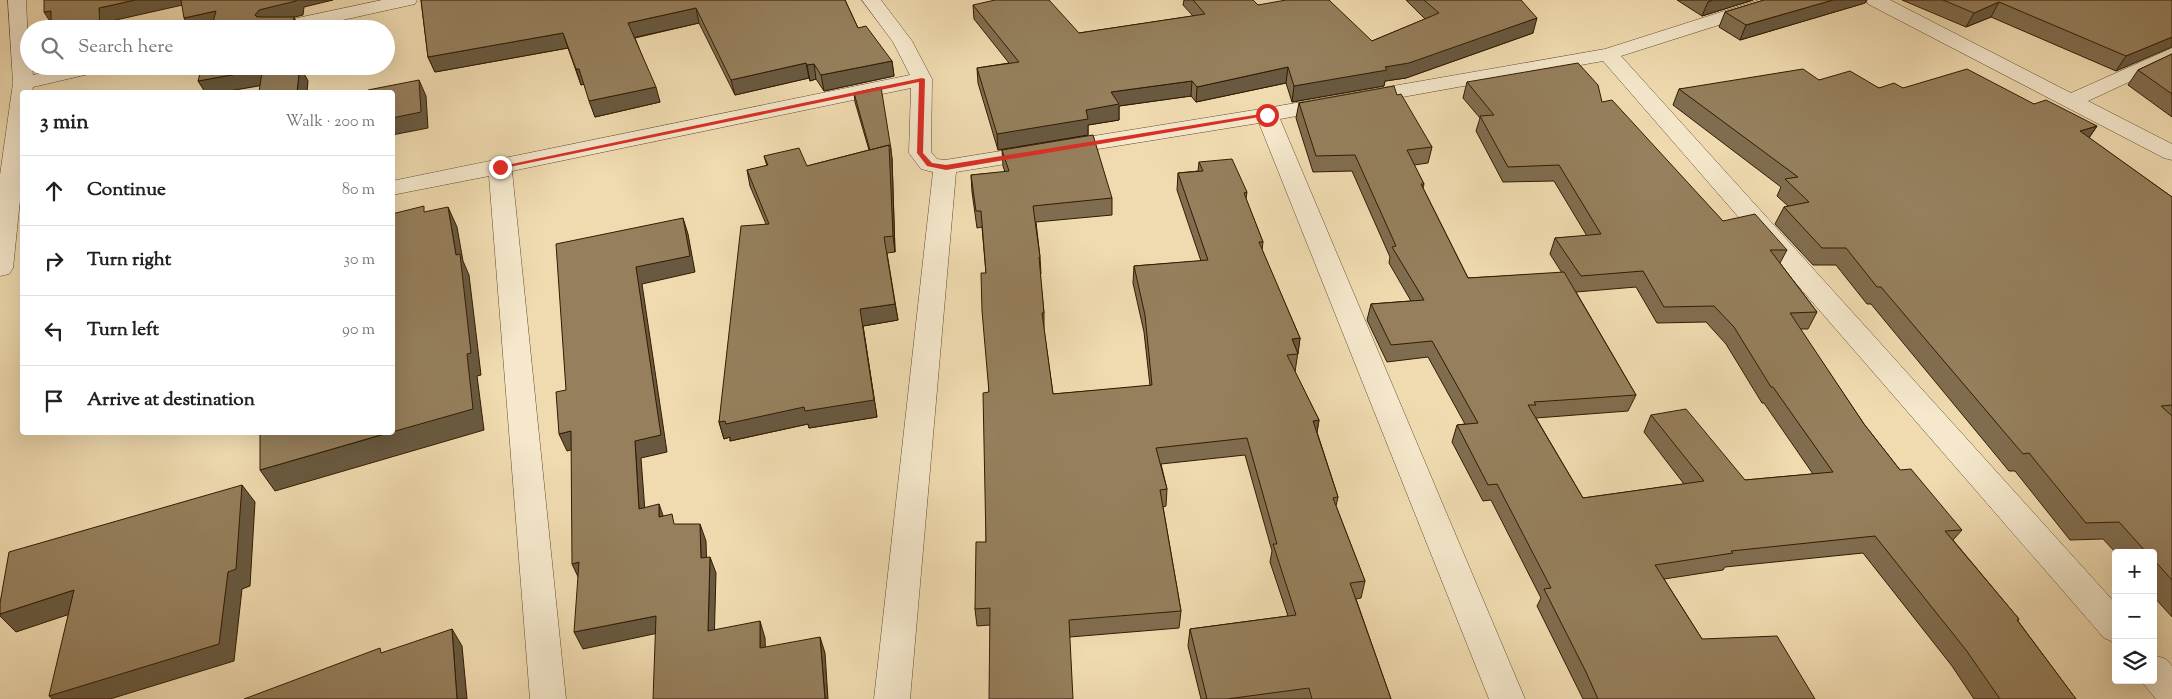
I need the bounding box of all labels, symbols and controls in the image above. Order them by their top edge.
search box [20,20,395,75]
icon: search [38,34,66,62]
text: Search here [78,34,173,61]
route start [1256,104,1279,127]
text: 3 min [40,108,89,138]
text: Walk · 200 m [286,111,375,134]
route end [489,156,512,179]
icon: ahead [40,177,68,205]
text: Continue [87,177,166,204]
text: 80 m [342,179,375,202]
icon: right [40,247,68,275]
text: Turn right [87,247,171,274]
text: 30 m [344,249,375,272]
icon: left [40,317,68,345]
text: Turn left [87,317,159,344]
text: 90 m [342,319,375,342]
icon: arrive [40,387,68,415]
text: Arrive at destination [87,387,255,414]
map controls [2112,549,2157,684]
button: + [2112,549,2157,594]
button: − [2112,594,2157,639]
button: layers [2112,639,2157,684]

